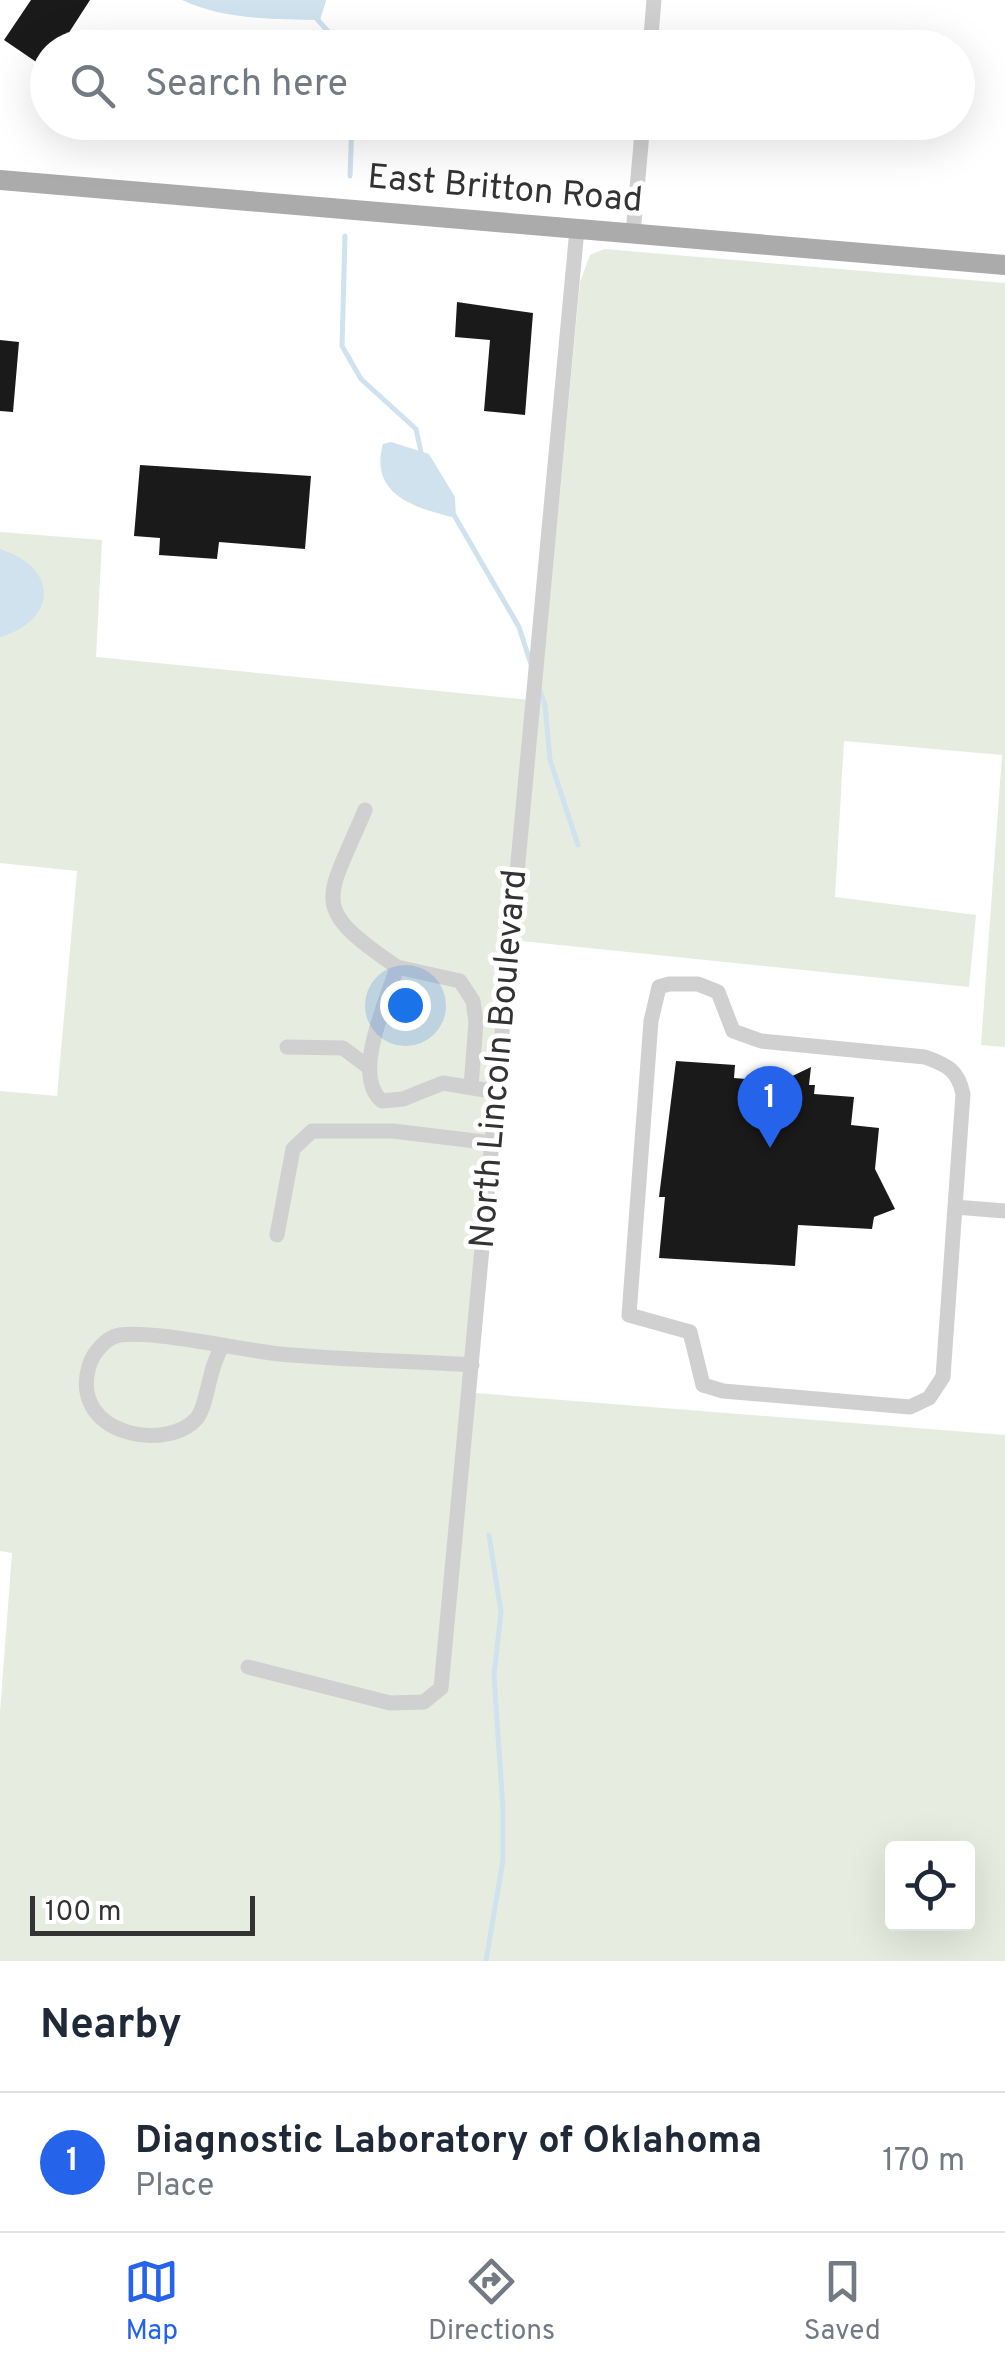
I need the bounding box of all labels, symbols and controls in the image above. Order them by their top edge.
search box [30,30,975,140]
icon: search [65,58,120,113]
text: Search here [145,61,348,110]
street label: East Britton Road [366,156,644,224]
street label: North Lincoln Boulevard [462,868,538,1250]
your location [380,980,431,1031]
pin: 1 [738,1066,802,1148]
map controls [885,1841,975,1931]
button: locate [885,1841,975,1931]
scale bar [30,1891,255,1936]
text: 100 m [45,1895,121,1931]
text: Nearby [40,2000,182,2053]
text: Diagnostic Laboratory of Oklahoma [135,2118,762,2167]
text: 1 [66,2142,79,2182]
text: 170 m [882,2142,965,2182]
text: Place [135,2167,214,2207]
tab: Map [124,2254,179,2350]
tab: Directions [428,2254,555,2350]
tab: Saved [804,2254,881,2350]

